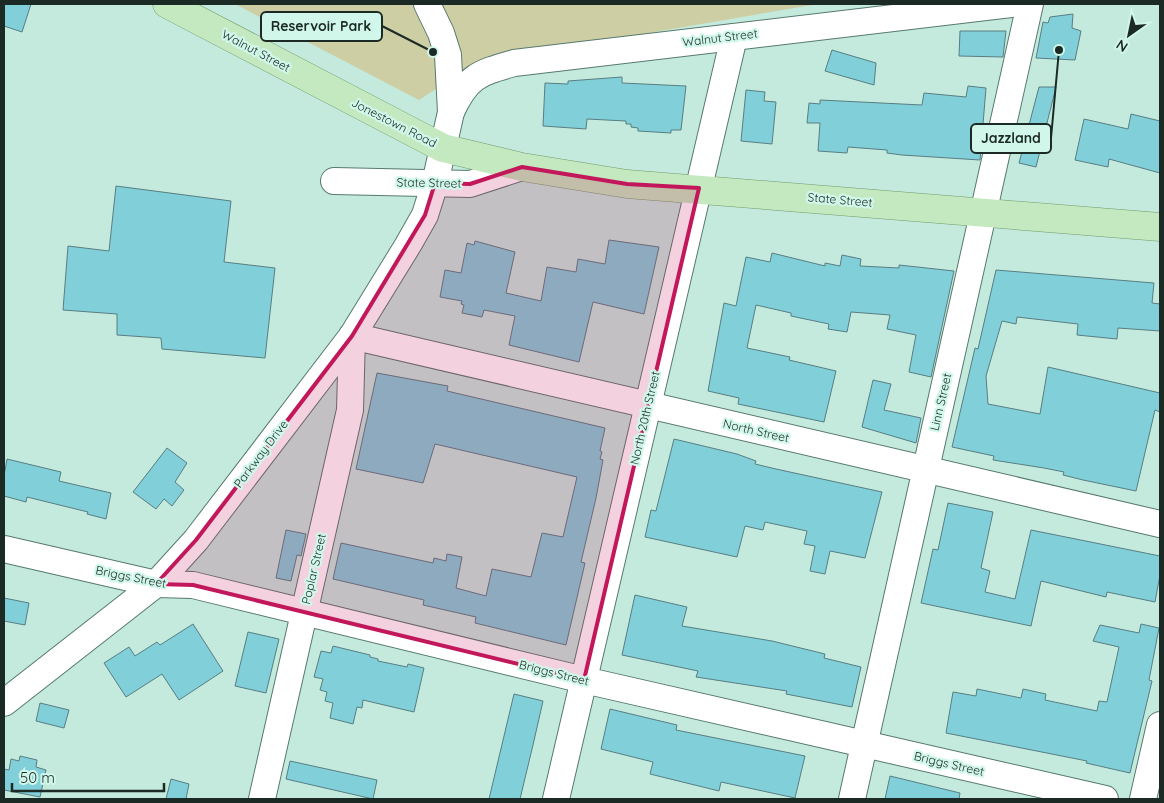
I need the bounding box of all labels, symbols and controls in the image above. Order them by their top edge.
north arrow [1104,10,1154,60]
callout: Reservoir Park [261,12,382,41]
text: Reservoir Park [271,17,371,35]
street label: Walnut Street [682,25,758,50]
street label: Walnut Street [219,26,293,75]
text: N [1113,36,1131,56]
street label: Jonestown Road [349,95,439,151]
callout: Jazzland [971,124,1051,153]
text: Jazzland [981,129,1041,147]
street label: State Street [396,174,462,191]
street label: State Street [807,189,873,210]
street label: North 20th Street [626,370,663,466]
street label: Linn Street [927,372,954,432]
street label: North Street [722,416,791,445]
street label: Parkway Drive [230,417,291,490]
street label: Poplar Street [298,532,329,606]
street label: Briggs Street [95,562,168,591]
street label: Briggs Street [518,657,591,688]
street label: Briggs Street [913,748,986,779]
scale bar [12,760,165,792]
text: 50 m [20,768,55,787]

